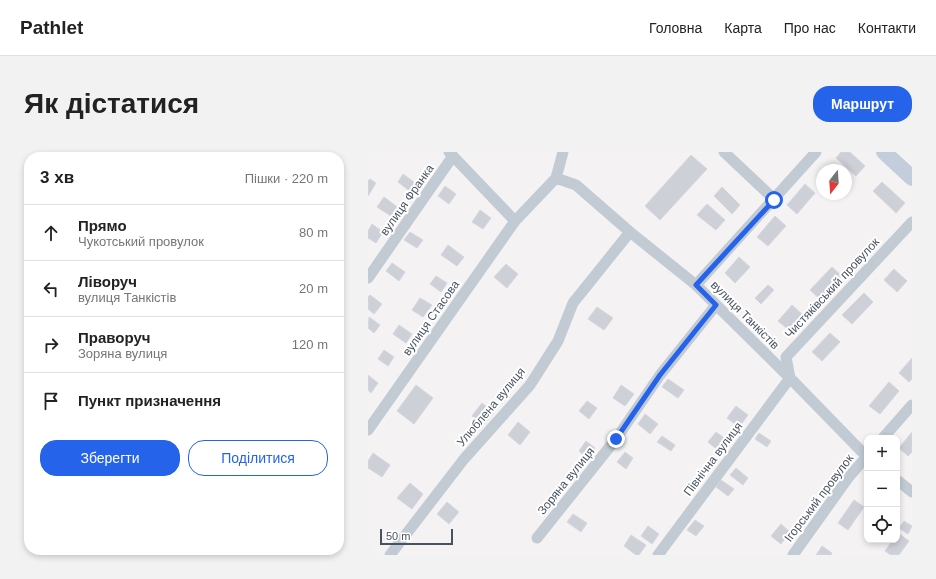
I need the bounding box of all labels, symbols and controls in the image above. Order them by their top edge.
text: Pathlet [20,17,83,38]
text: Головна [649,20,702,36]
text: Карта [724,20,762,36]
text: Про нас [784,20,836,36]
text: Контакти [858,20,916,36]
button: Маршрут [813,86,912,122]
text: Як дістатися [24,88,199,119]
street label: вулиця Франка [377,162,437,238]
north arrow [816,164,852,200]
text: 3 хв [40,168,74,187]
text: Пішки · 220 m [245,171,328,186]
route start [765,191,783,209]
text: Прямо [78,217,127,234]
icon: ahead [40,222,62,244]
text: 80 m [299,225,328,240]
text: Чукотський провулок [78,234,204,249]
street label: Чистяківський провулок [782,234,883,341]
text: Ліворуч [78,273,137,290]
street label: вулиця Стасова [400,277,462,358]
icon: left [40,278,62,300]
street label: вулиця Танкістів [708,278,782,352]
text: 20 m [299,281,328,296]
text: вулиця Танкістів [78,290,176,305]
text: Праворуч [78,329,151,346]
icon: right [40,334,62,356]
text: 120 m [292,337,328,352]
text: Зоряна вулиця [78,346,167,361]
street label: Улюблена вулиця [454,365,528,449]
icon: arrive [40,390,62,412]
text: Пункт призначення [78,392,221,409]
street label: Північна вулиця [681,419,745,499]
route end [607,430,625,448]
map controls [864,435,900,543]
button: + [864,435,900,471]
button: Зберегти [40,440,180,476]
button: Поділитися [188,440,328,476]
street label: Зоряна вулиця [535,445,597,517]
street label: Ігорський провулок [782,451,857,544]
button: − [864,471,900,507]
button: locate [864,507,900,543]
scale bar [380,527,453,546]
text: 50 m [386,530,410,542]

